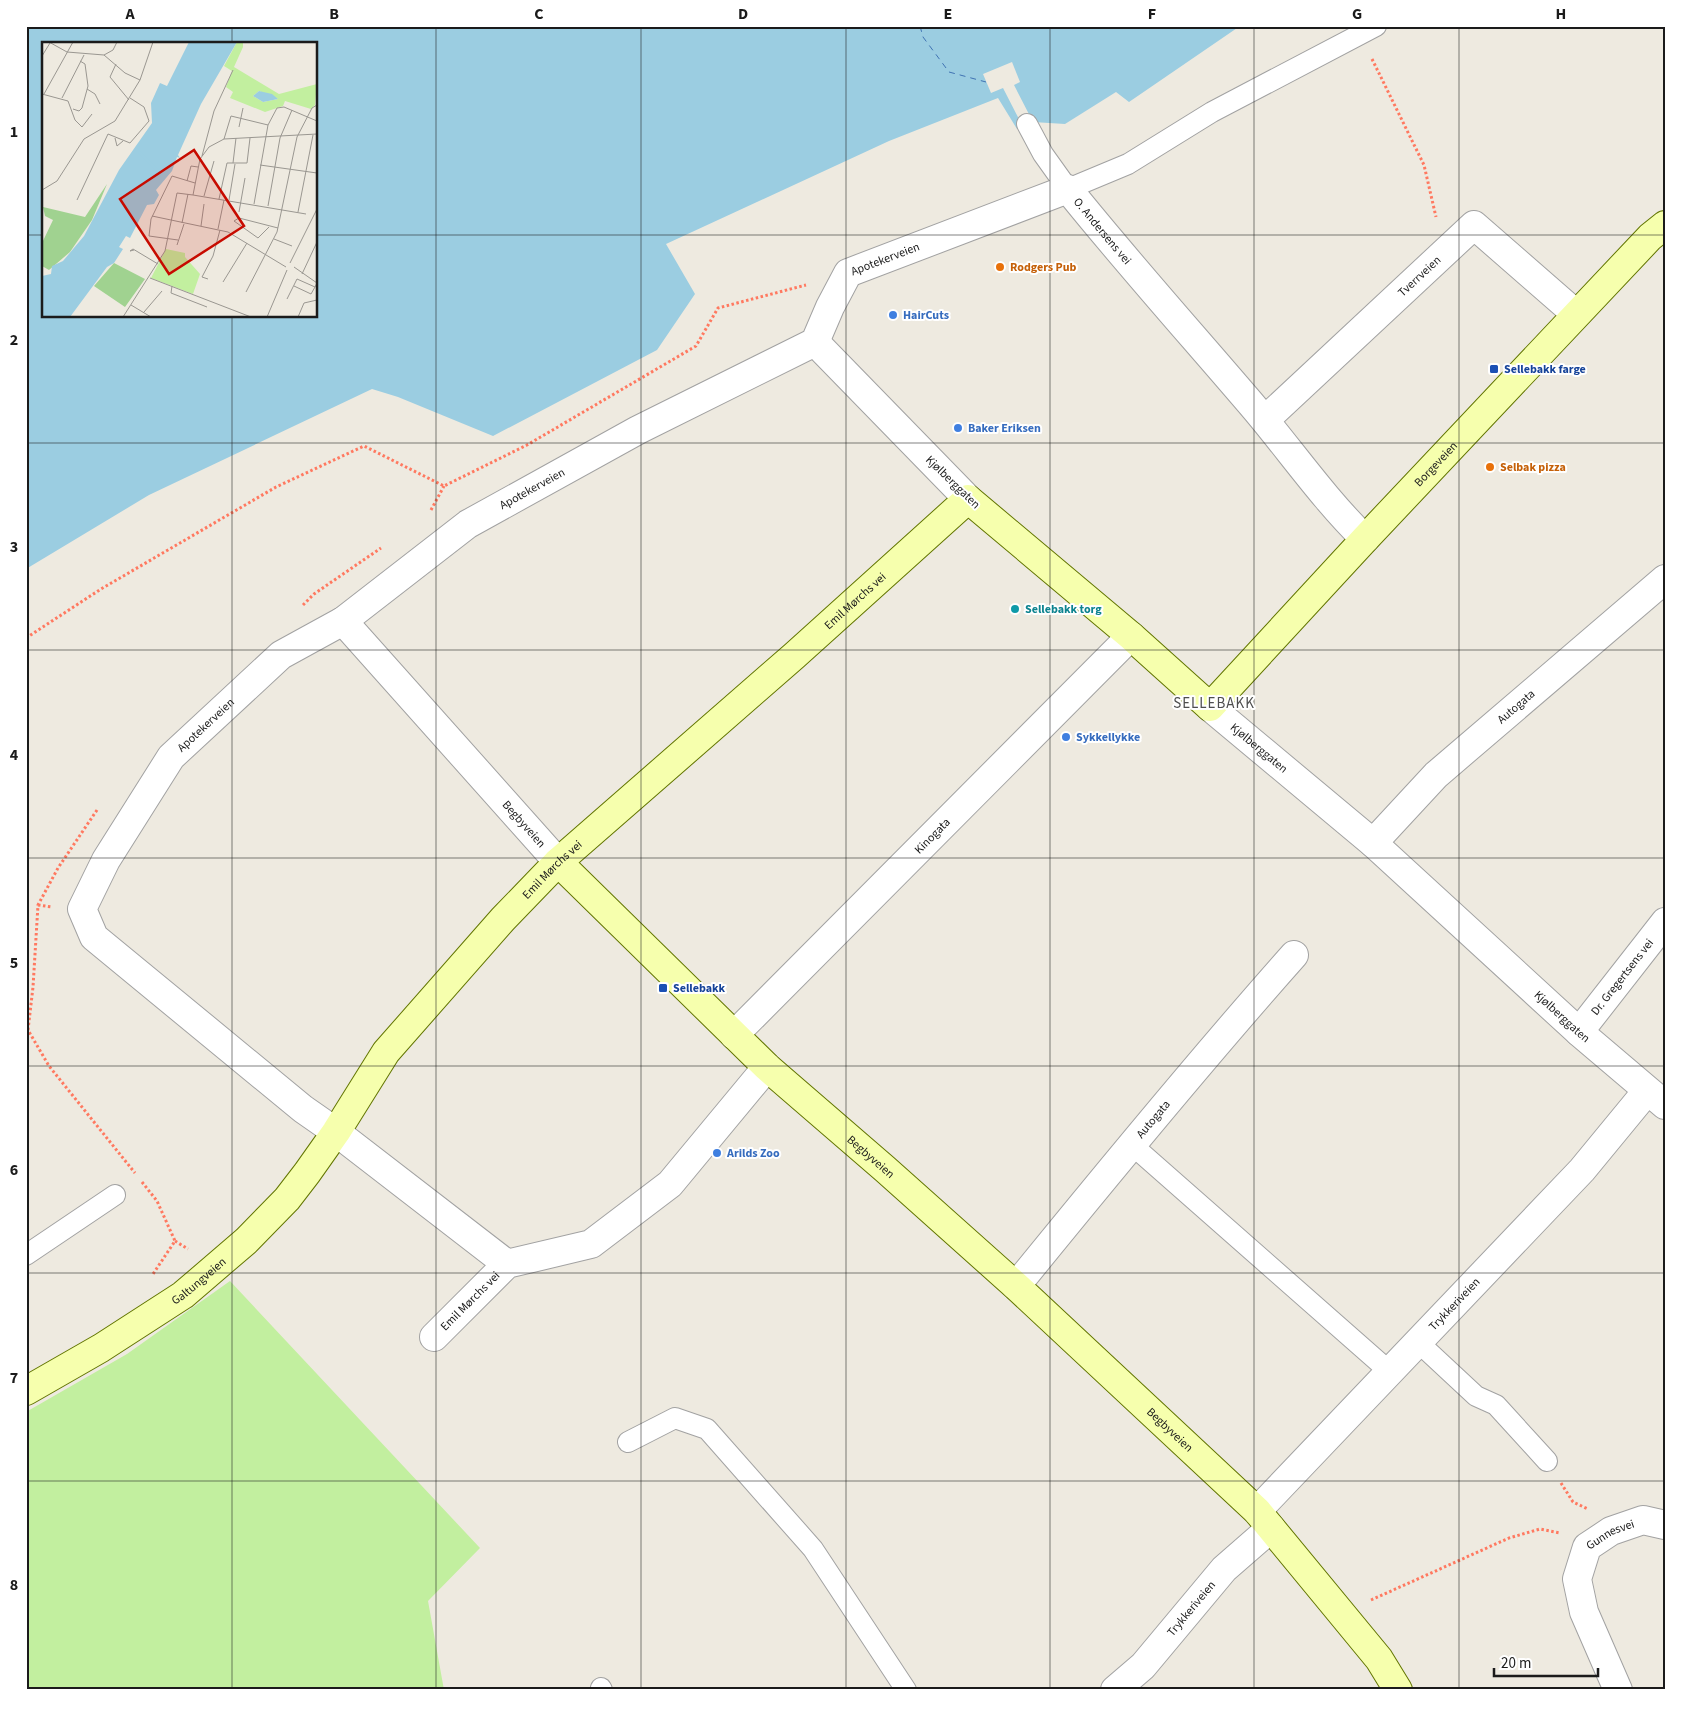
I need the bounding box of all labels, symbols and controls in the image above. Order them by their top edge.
text: A [124,3,135,25]
text: B [329,3,339,25]
text: C [534,3,544,25]
text: D [738,3,748,25]
text: E [944,3,952,25]
text: F [1148,3,1156,25]
text: G [1352,3,1362,25]
text: H [1556,3,1566,25]
inset map [42,42,318,318]
text: 1 [10,121,18,143]
street label: O. Andersens vei [1069,194,1135,269]
street label: Apotekerveien [848,238,922,280]
street label: Tverrveien [1394,252,1445,301]
place label: Rodgers Pub [1010,259,1077,276]
marker: Rodgers Pub [994,261,1006,273]
place label: HairCuts [903,307,949,324]
marker: HairCuts [887,309,899,321]
text: 2 [10,329,18,351]
place label: Sellebakk farge [1504,361,1586,378]
marker: Sellebakk farge [1488,363,1500,375]
place label: Baker Eriksen [968,420,1041,437]
marker: Baker Eriksen [952,422,964,434]
street label: Borgeveien [1411,438,1462,491]
street label: Kjølberggaten [922,452,984,513]
place label: Selbak pizza [1500,459,1566,476]
marker: Selbak pizza [1484,461,1496,473]
street label: Apotekerveien [497,464,568,514]
text: 3 [10,536,18,558]
street label: Emil Mørchs vei [821,569,890,634]
place label: Sellebakk torg [1025,601,1102,618]
marker: Sellebakk torg [1009,603,1021,615]
street label: Autogata [1494,686,1539,728]
district label: SELLEBAKK [1173,693,1255,714]
street label: Apotekerveien [174,694,238,756]
street label: Kjølberggaten [1226,719,1291,777]
place label: Sykkellykke [1076,729,1140,746]
marker: Sykkellykke [1060,731,1072,743]
text: 4 [10,744,19,766]
street label: Begbyveien [498,797,549,852]
street label: Kinogata [911,814,954,858]
street label: Emil Mørchs vei [519,837,586,903]
street label: Dr. Gregertsens vei [1587,935,1658,1019]
text: 5 [10,952,18,974]
place label: Sellebakk [673,980,726,997]
marker: Sellebakk [657,982,669,994]
street label: Kjølberggaten [1530,987,1594,1047]
street label: Autogata [1133,1097,1174,1142]
street label: Begbyveien [843,1132,898,1183]
place label: Arilds Zoo [726,1145,780,1162]
marker: Arilds Zoo [711,1147,723,1159]
text: 6 [10,1159,18,1181]
street label: Galtungveien [168,1254,230,1309]
street label: Emil Mørchs vei [437,1268,504,1335]
street label: Trykkeriveien [1425,1274,1484,1335]
text: 7 [10,1367,18,1389]
street label: Begbyveien [1143,1404,1197,1456]
street label: Gunnesvei [1583,1516,1637,1554]
text: 8 [10,1574,18,1596]
street label: Trykkeriveien [1163,1577,1220,1640]
scale bar [1494,1646,1597,1678]
text: 20 m [1501,1653,1531,1674]

